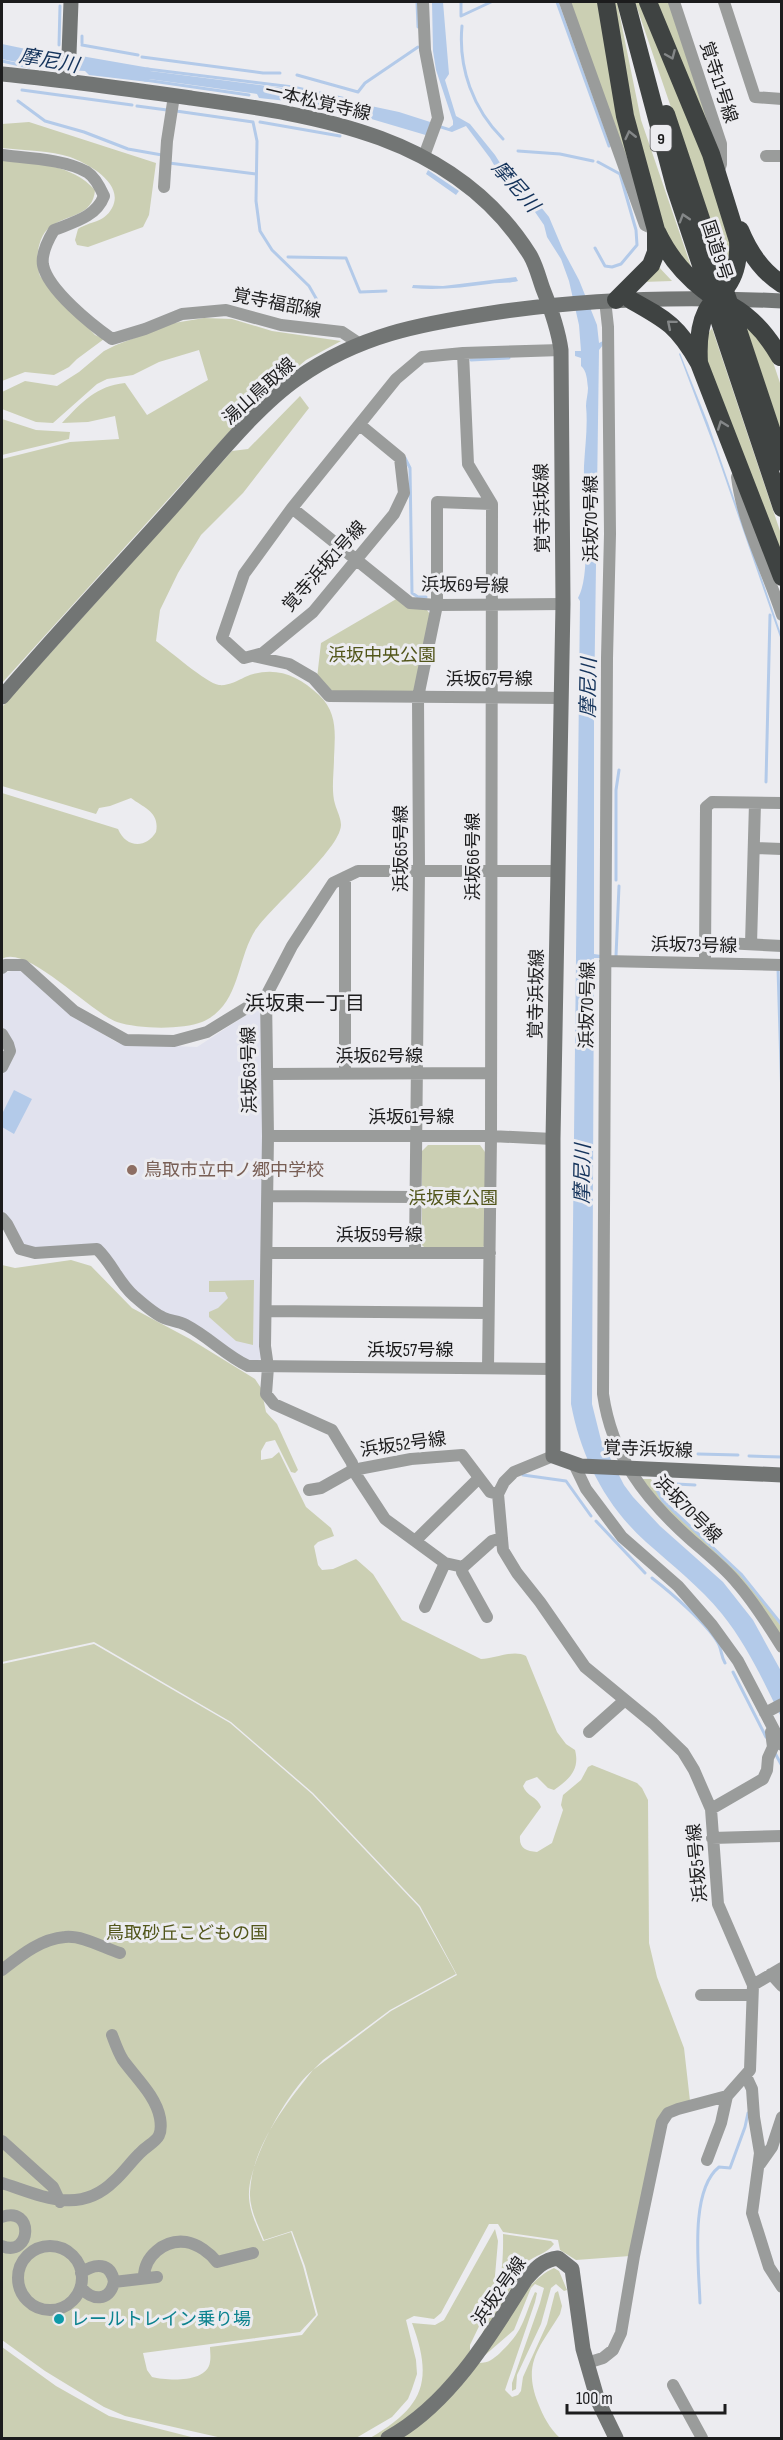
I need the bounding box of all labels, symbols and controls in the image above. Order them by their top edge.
street label: 覚寺11号線 [695,39,742,126]
water label: 摩尼川 [17,44,82,78]
one-way arrow [664,49,676,60]
street label: 一本松覚寺線 [263,80,373,125]
road number: 9 [650,125,672,151]
one-way arrow [624,130,637,140]
water label: 摩尼川 [487,156,545,219]
one-way arrow [679,213,691,224]
street label: 国道9号 [697,217,736,283]
street label: 覚寺福部線 [231,285,323,322]
one-way arrow [667,321,678,332]
street label: 湯山鳥取線 [219,353,300,429]
one-way arrow [716,420,729,431]
street label: 覚寺浜坂線 [531,463,554,553]
street label: 浜坂70号線 [581,475,602,563]
street label: 覚寺浜坂1号線 [278,517,370,616]
street label: 浜坂69号線 [421,574,509,597]
park label: 浜坂中央公園 [328,645,436,666]
water label: 摩尼川 [576,656,602,718]
street label: 浜坂67号線 [445,669,533,690]
street label: 浜坂65号線 [391,805,412,893]
street label: 浜坂66号線 [463,813,484,901]
street label: 浜坂73号線 [650,934,738,957]
street label: 覚寺浜坂線 [525,949,548,1039]
street label: 浜坂70号線 [576,961,599,1049]
district label: 浜坂東一丁目 [245,992,365,1016]
street label: 浜坂63号線 [238,1026,261,1114]
street label: 浜坂62号線 [335,1046,423,1067]
street label: 浜坂61号線 [368,1107,454,1128]
water label: 摩尼川 [570,1142,596,1204]
place label: 鳥取市立中ノ郷中学校 [144,1160,324,1181]
marker: 鳥取市立中ノ郷中学校 [125,1163,139,1177]
park label: 浜坂東公園 [408,1188,498,1209]
street label: 浜坂59号線 [335,1225,423,1246]
street label: 浜坂57号線 [367,1340,453,1361]
street label: 浜坂52号線 [359,1428,447,1461]
street label: 覚寺浜坂線 [603,1437,693,1462]
street label: 浜坂70号線 [649,1471,726,1548]
street label: 浜坂5号線 [684,1823,711,1903]
park label: 鳥取砂丘こどもの国 [106,1923,268,1944]
street label: 浜坂2号線 [468,2253,531,2330]
place label: レールトレイン乗り場 [71,2309,251,2330]
marker: レールトレイン乗り場 [52,2312,66,2326]
scale bar [567,2377,724,2415]
text: 100 m [576,2388,613,2409]

